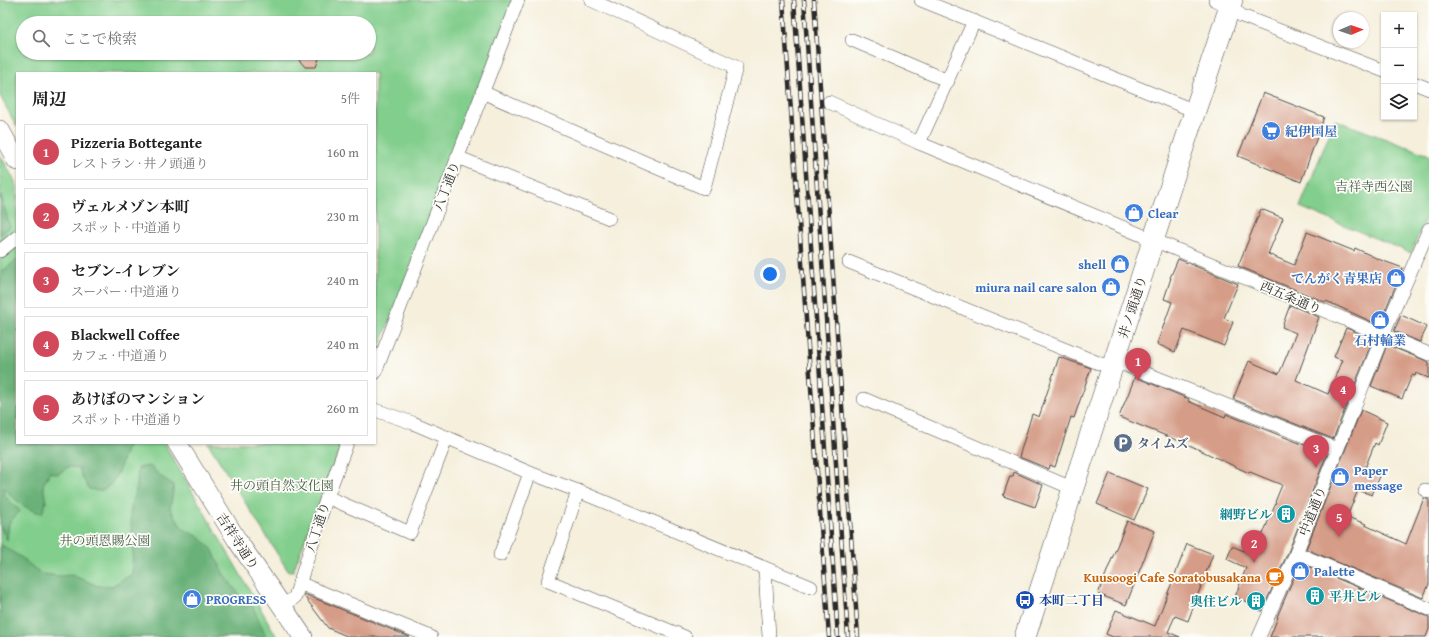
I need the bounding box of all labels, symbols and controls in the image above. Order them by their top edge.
north arrow [1333,12,1369,48]
map controls [1381,12,1417,120]
button: + [1381,12,1417,48]
search box [16,16,376,60]
icon: search [30,27,52,49]
text: ここで検索 [62,28,137,49]
button: − [1381,48,1417,84]
button: layers [1381,84,1417,120]
text: 周辺 [32,86,66,111]
text: 5件 [341,89,360,108]
supermarket icon: 紀伊国屋 [1260,120,1282,142]
place label: 紀伊国屋 [1285,122,1337,141]
text: Pizzeria Bottegante [71,132,202,153]
text: 1 [43,143,49,162]
text: 160 m [327,143,359,162]
text: レストラン · 井ノ頭通り [71,154,209,173]
street label: 八丁通り [428,158,465,214]
park label: 吉祥寺西公園 [1335,177,1413,196]
text: ヴェルメゾン本町 [71,196,190,217]
shop icon: Clear [1123,202,1145,224]
place label: Clear [1148,204,1178,223]
text: 2 [43,207,49,226]
text: 230 m [327,207,359,226]
text: スポット · 中道通り [71,218,183,237]
shop icon: shell [1109,253,1131,275]
place label: shell [1078,255,1106,274]
text: セブン-イレブン [71,260,180,281]
your location [760,264,780,284]
shop icon: でんがく青果店 [1385,267,1407,289]
place label: でんがく青果店 [1291,269,1382,288]
text: 3 [43,271,49,290]
text: 240 m [327,271,359,290]
street label: 井ノ頭通り [1113,273,1152,341]
shop icon: miura nail care salon [1100,276,1122,298]
street label: 西五条通り [1257,276,1324,319]
place label: miura nail care salon [975,278,1097,297]
text: スーパー · 中道通り [71,282,182,301]
shop icon: 石村輪業 [1369,309,1391,331]
text: Blackwell Coffee [71,324,180,345]
place label: 石村輪業 [1354,331,1406,350]
text: 4 [43,335,49,354]
text: 240 m [327,335,359,354]
text: カフェ · 中道通り [71,346,169,365]
pin: 1 [1125,348,1151,381]
pin: 4 [1330,376,1356,409]
text: あけぼのマンション [71,388,205,409]
text: 5 [43,399,49,418]
text: 260 m [327,399,359,418]
text: スポット · 中道通り [71,410,183,429]
parking icon: タイムズ [1112,432,1134,454]
place label: タイムズ [1137,434,1189,453]
pin: 3 [1303,435,1329,468]
place label: Paper message [1354,461,1403,495]
shop icon: Paper message [1329,466,1351,488]
park label: 井の頭自然文化園 [230,476,334,495]
street label: 中道通り [1294,484,1331,539]
street label: 八丁通り [300,499,335,555]
building icon: 網野ビル [1275,503,1297,525]
pin: 5 [1326,504,1352,537]
place label: 網野ビル [1220,505,1272,524]
street label: 吉祥寺通り [212,509,263,574]
pin: 2 [1241,530,1267,563]
park label: 井の頭恩賜公園 [59,531,151,550]
shop icon: Palette [1289,560,1311,582]
place label: Palette [1314,562,1355,581]
cafe icon: Kuusoogi Cafe Soratobusakana [1264,566,1286,588]
place label: Kuusoogi Cafe Soratobusakana [1084,568,1261,587]
building icon: 平井ビル [1304,585,1326,607]
place label: 平井ビル [1329,587,1381,606]
shop icon: PROGRESS [181,588,203,610]
bus stop icon: 本町二丁目 [1014,589,1036,611]
place label: PROGRESS [206,590,267,609]
building icon: 奥住ビル [1245,590,1267,612]
place label: 本町二丁目 [1039,591,1104,610]
place label: 奥住ビル [1190,592,1242,611]

